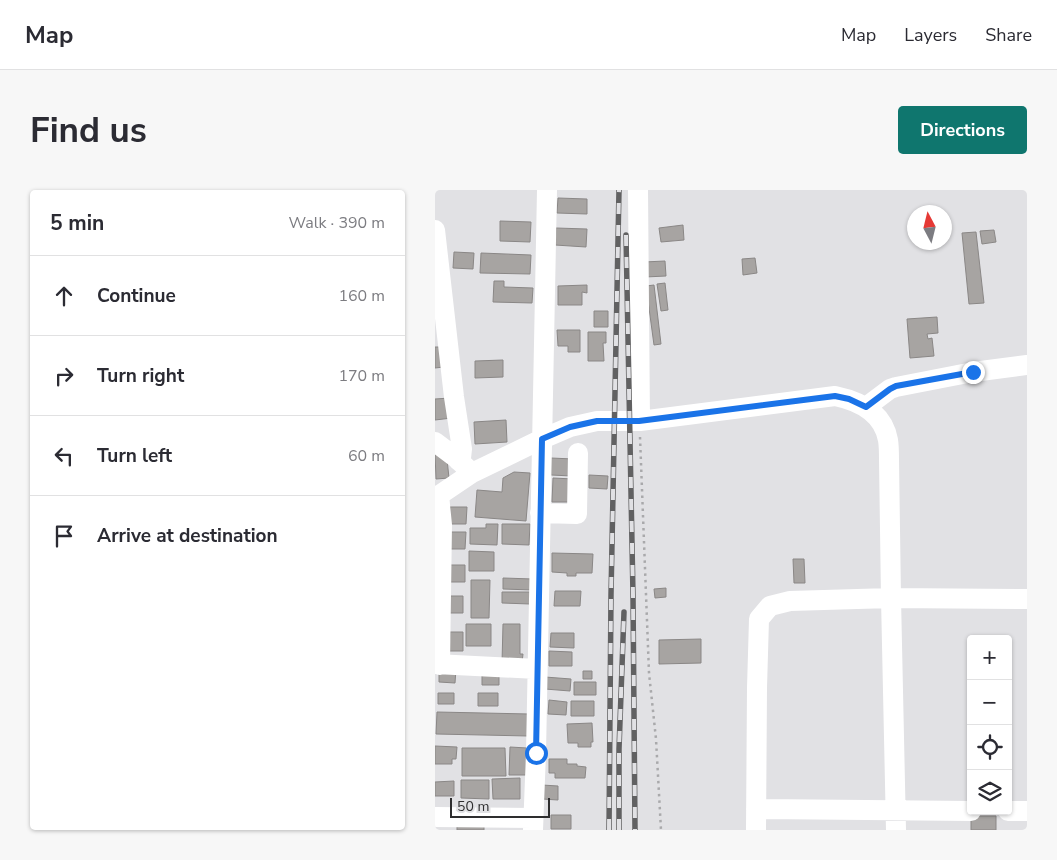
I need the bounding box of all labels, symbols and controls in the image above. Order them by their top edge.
text: Map [25,19,73,51]
text: Map [841,23,876,47]
text: Layers [904,23,957,47]
text: Share [985,23,1032,47]
button: Directions [898,106,1027,154]
text: Find us [30,107,147,154]
north arrow [907,205,952,250]
text: 5 min [50,209,104,237]
text: Walk · 390 m [289,212,385,234]
icon: ahead [50,282,78,310]
text: Continue [97,283,176,309]
text: 160 m [338,285,385,307]
route end [962,361,985,384]
icon: right [50,362,78,390]
text: Turn right [97,363,184,389]
text: 170 m [338,365,385,387]
icon: left [50,442,78,470]
text: Turn left [97,443,172,469]
text: 60 m [348,445,385,467]
icon: arrive [50,522,78,550]
text: Arrive at destination [97,523,278,549]
map controls [967,635,1012,815]
button: + [967,635,1012,680]
button: − [967,680,1012,725]
button: locate [967,725,1012,770]
route start [525,742,548,765]
button: layers [967,770,1012,815]
scale bar [450,795,550,818]
text: 50 m [457,797,489,816]

